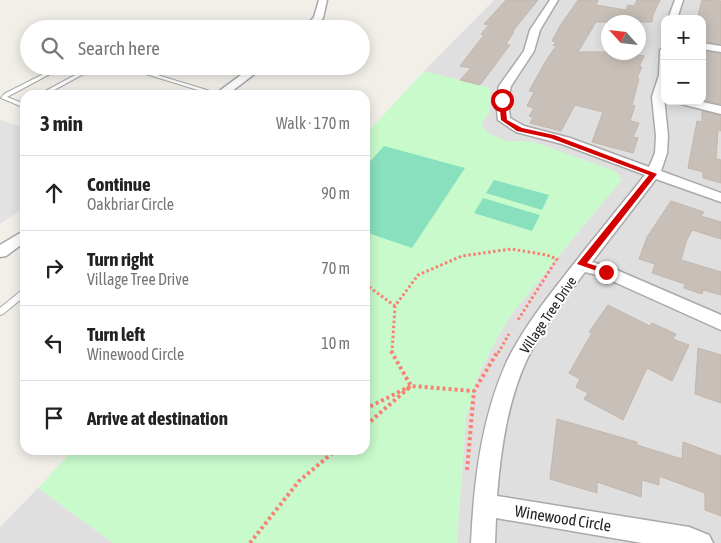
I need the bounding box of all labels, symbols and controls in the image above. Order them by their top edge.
north arrow [601,15,646,60]
map controls [661,15,706,105]
button: + [661,15,706,60]
search box [20,20,370,75]
icon: search [38,34,66,62]
text: Search here [78,37,160,59]
button: − [661,60,706,105]
route start [491,89,514,112]
text: 3 min [40,111,83,135]
text: Walk · 170 m [276,114,350,132]
text: Continue [87,173,151,195]
icon: ahead [40,179,68,207]
text: 90 m [321,184,350,202]
text: Oakbriar Circle [87,195,174,213]
text: Turn right [87,248,154,270]
icon: right [40,254,68,282]
text: 70 m [321,259,350,277]
route end [595,261,618,284]
text: Village Tree Drive [87,270,189,288]
street label: Village Tree Drive [516,274,580,356]
text: Turn left [87,323,145,345]
icon: left [40,329,68,357]
text: 10 m [321,334,350,352]
text: Winewood Circle [87,345,184,363]
icon: arrive [40,404,68,432]
text: Arrive at destination [87,407,228,429]
street label: Winewood Circle [514,502,612,534]

